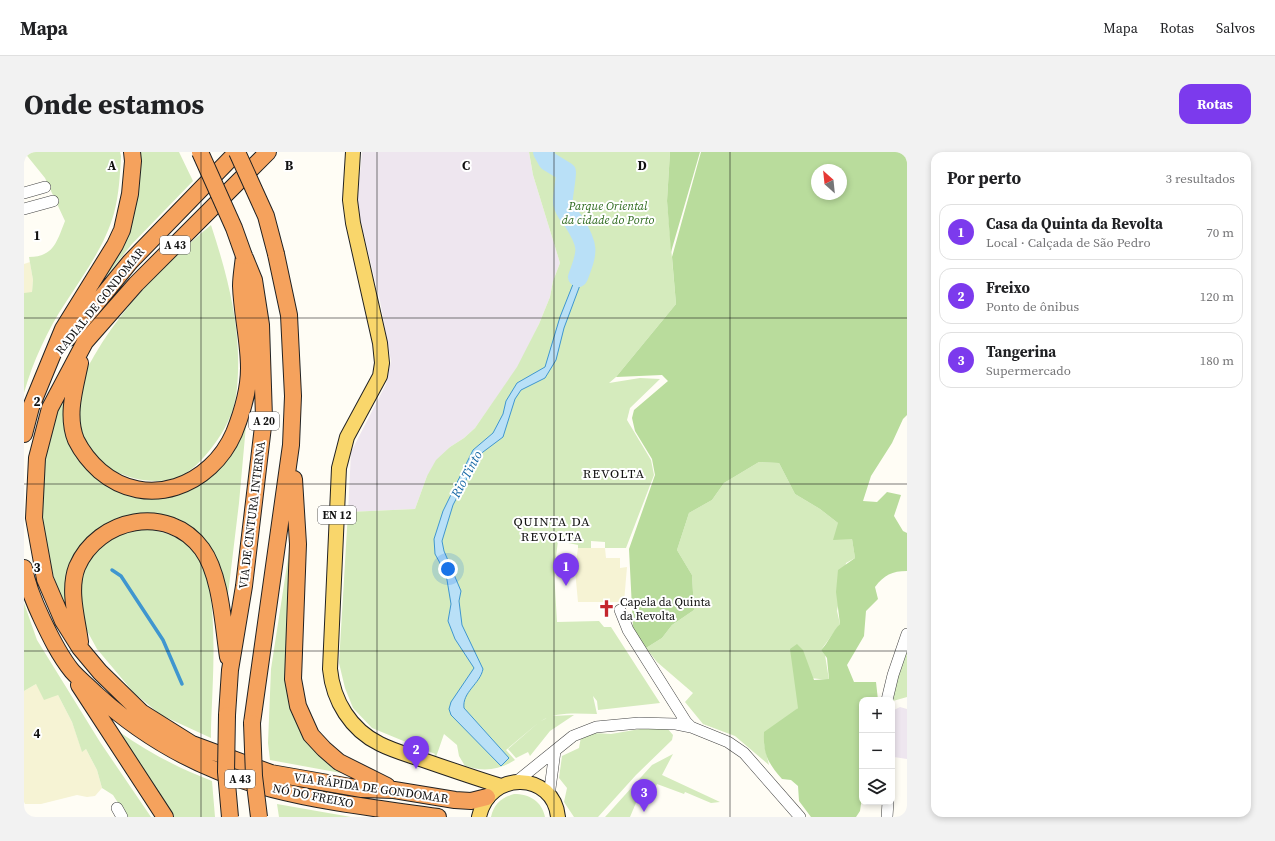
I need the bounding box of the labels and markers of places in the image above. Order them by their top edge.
pin: 1 [553,553,579,586]
place label: Capela da Quinta da Revolta [620,594,712,624]
church icon: Capela da Quinta da Revolta [597,599,617,619]
pin: 2 [403,736,429,769]
pin: 3 [631,779,657,812]

